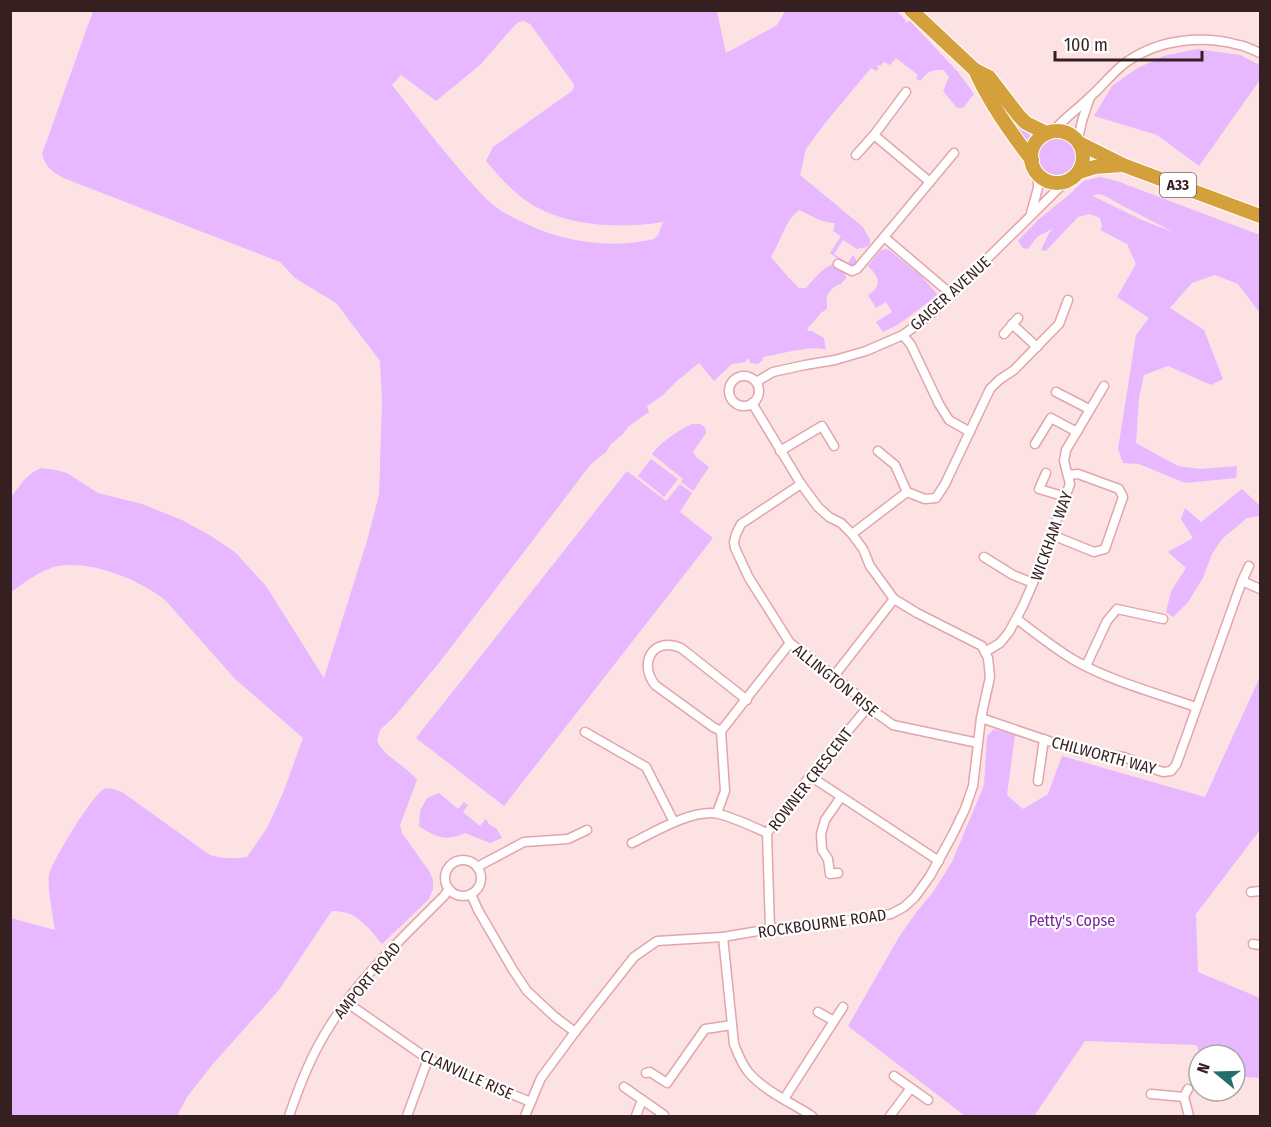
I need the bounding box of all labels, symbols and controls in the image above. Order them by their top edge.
scale bar [1055,24,1202,62]
text: 100 m [1064,34,1108,56]
road number: A33 [1160,173,1196,197]
street label: GAIGER AVENUE [906,252,994,334]
street label: WICKHAM WAY [1027,489,1076,583]
street label: ALLINGTON RISE [789,640,882,721]
street label: ROWNER CRESCENT [764,724,857,834]
street label: CHILWORTH WAY [1050,732,1158,779]
street label: ROCKBOURNE ROAD [757,905,887,942]
park label: Petty's Copse [1029,911,1115,930]
street label: AMPORT ROAD [330,938,405,1022]
north arrow [1187,1043,1247,1103]
street label: CLANVILLE RISE [417,1046,516,1103]
text: N [1193,1061,1214,1076]

